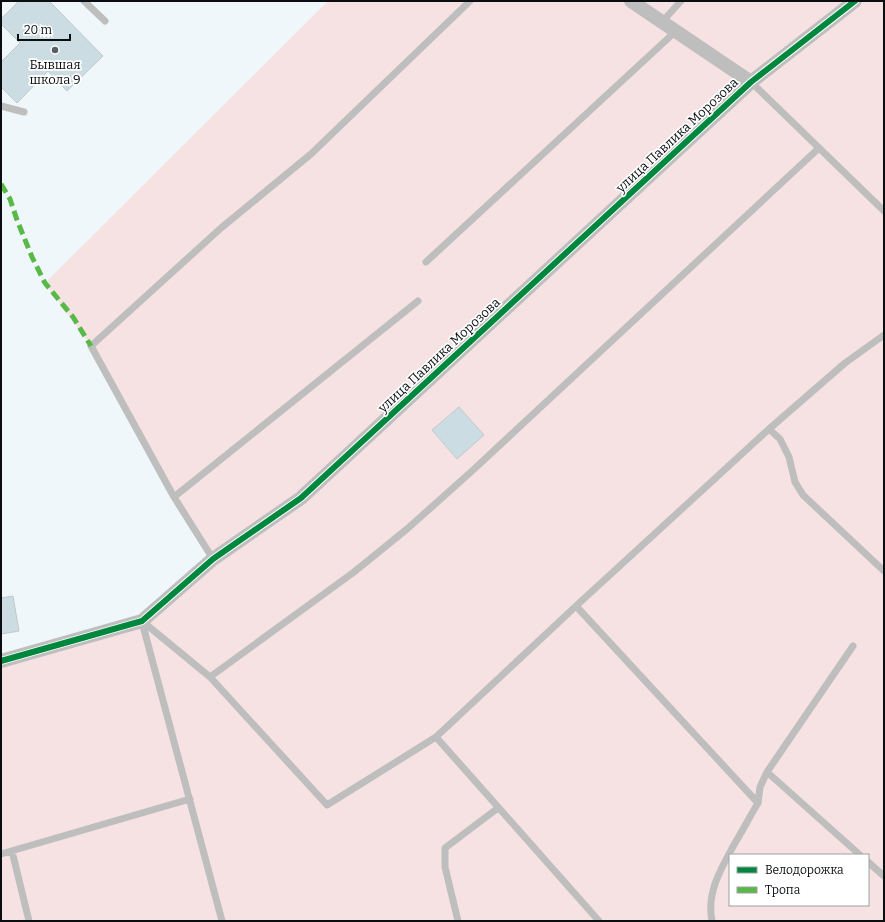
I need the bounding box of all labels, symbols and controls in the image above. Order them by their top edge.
scale bar [18,16,70,42]
text: 20 m [24,23,53,37]
marker: Бывшая школа 9 [50,45,60,55]
place label: Бывшая школа 9 [29,57,81,87]
street label: улица Павлика Морозова [612,75,741,196]
street label: улица Павлика Морозова [374,295,503,416]
legend [729,854,869,906]
text: Велодорожка [765,863,844,877]
text: Тропа [765,883,801,897]

